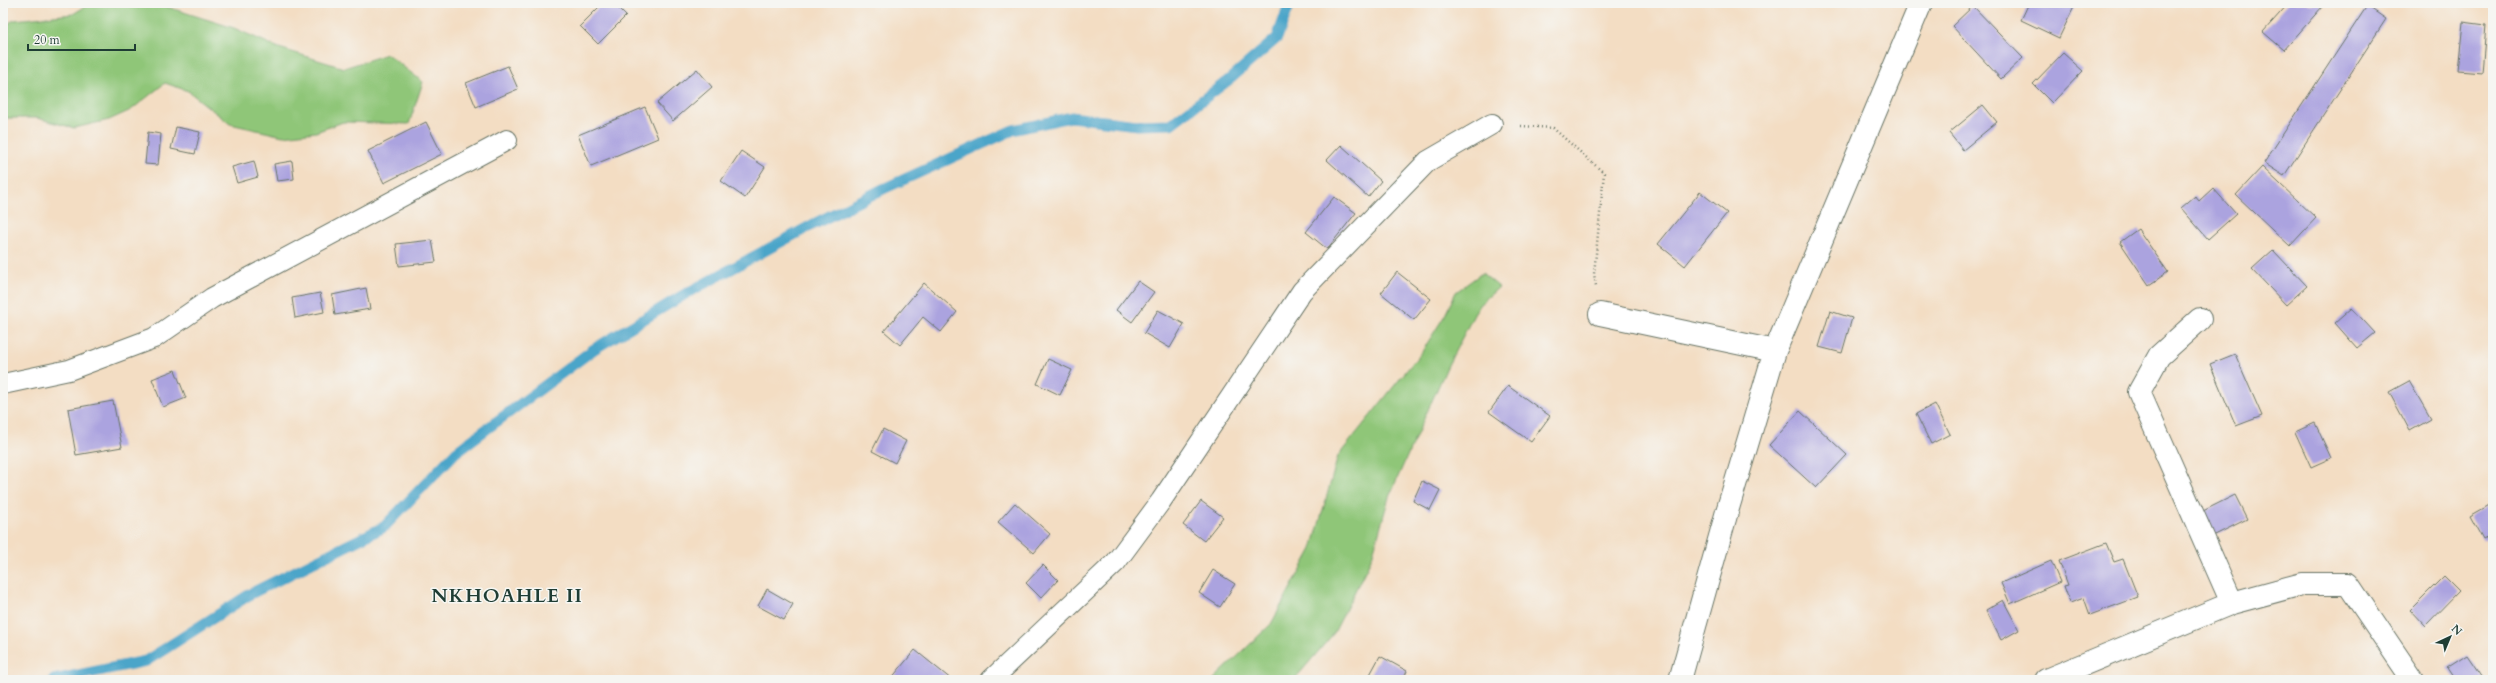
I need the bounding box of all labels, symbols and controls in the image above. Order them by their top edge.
scale bar [28,26,135,52]
text: 20 m [34,32,61,48]
district label: NKHOAHLE II [431,583,583,609]
north arrow [2430,617,2470,657]
text: N [2448,621,2466,639]

